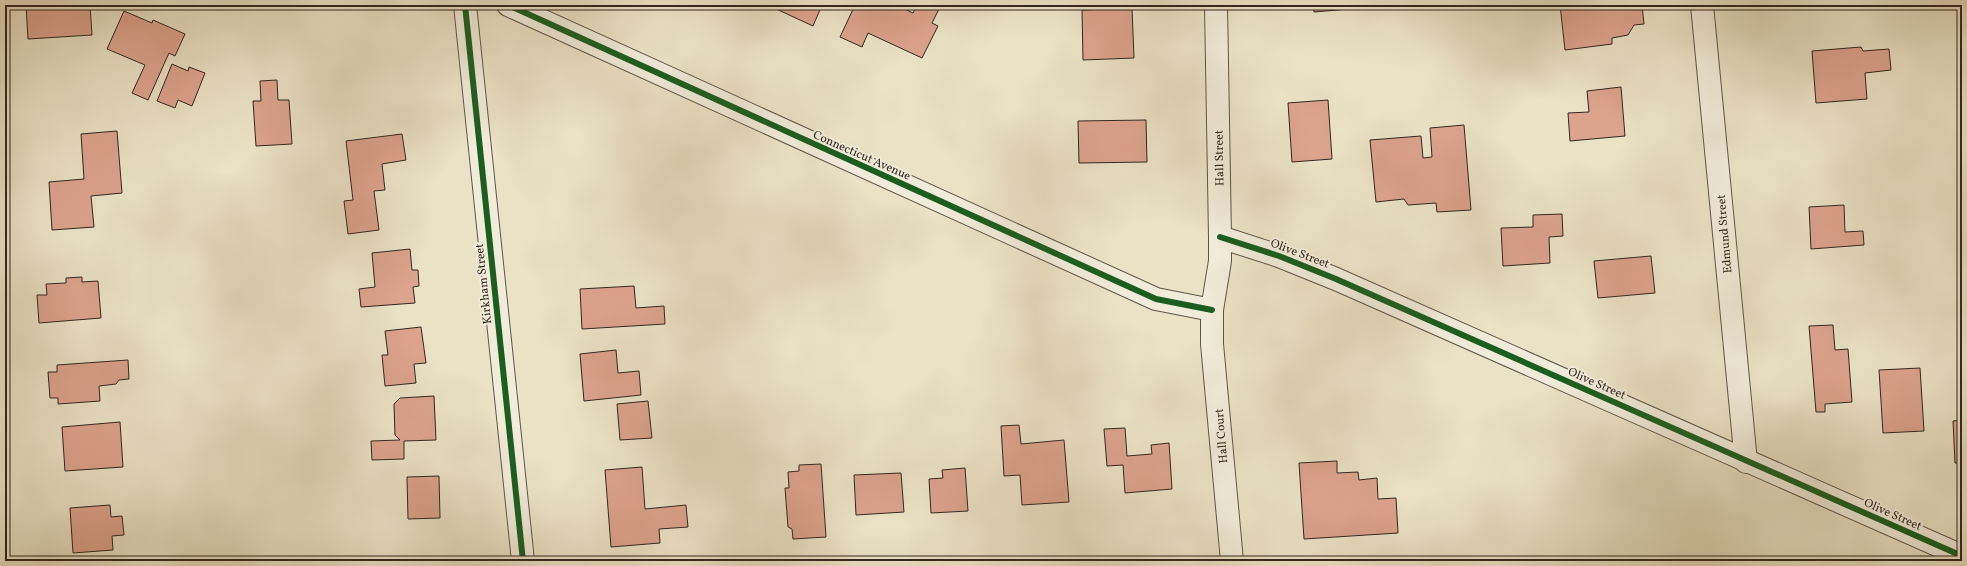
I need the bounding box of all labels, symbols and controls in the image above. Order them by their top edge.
street label: Connecticut Avenue [810,127,913,185]
street label: Hall Street [1212,130,1228,186]
street label: Edmund Street [1714,194,1736,274]
street label: Olive Street [1268,235,1331,272]
street label: Kirkham Street [472,243,496,325]
street label: Olive Street [1565,364,1628,404]
street label: Hall Court [1212,408,1232,464]
street label: Olive Street [1861,495,1924,535]

